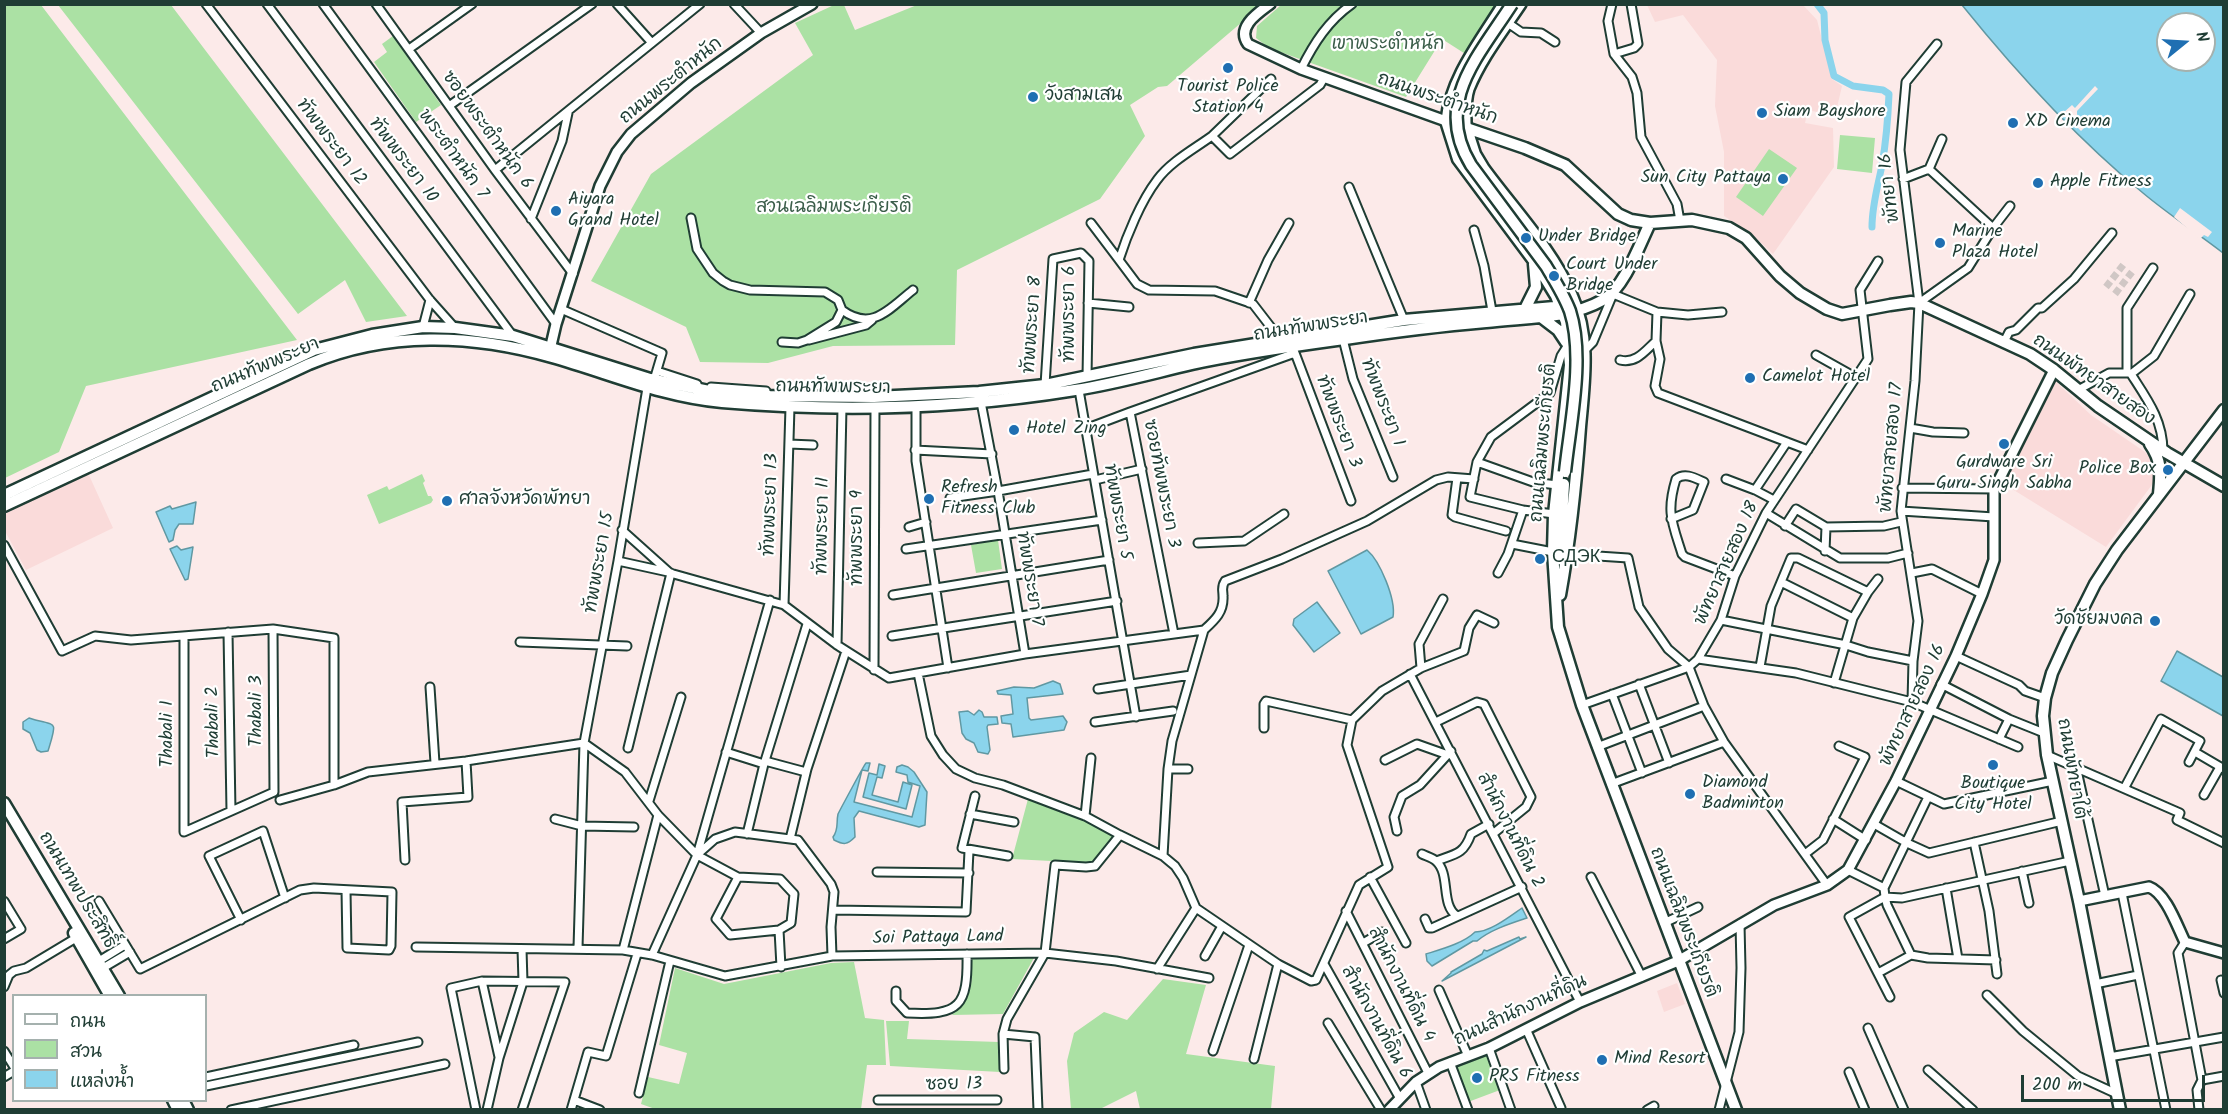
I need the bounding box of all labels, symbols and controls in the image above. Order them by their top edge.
north arrow [2156,12,2216,72]
text: N [2188,28,2215,46]
street label: ถนนพระตำหนัก [616,34,728,130]
park label: เขาพระตำหนัก [1331,35,1445,57]
marker: Tourist Police Station 4 [1221,61,1235,75]
street label: ซอยพระตำหนัก 6 [436,68,536,194]
street label: ถนนพระตำหนัก [1374,69,1500,131]
place label: Tourist Police Station 4 [1177,77,1279,119]
place label: วังสามเสน [1045,86,1122,108]
marker: วังสามเสน [1026,90,1040,104]
street label: ทัพพระยา 12 [290,95,370,191]
place label: Siam Bayshore [1774,102,1886,124]
street label: พระตำหนัก 7 [412,106,492,204]
marker: Siam Bayshore [1755,106,1769,120]
place label: XD Cinema [2025,112,2111,134]
street label: ทัพพระยา 10 [363,114,441,208]
marker: XD Cinema [2006,116,2020,130]
street label: พัทยา 16 [1876,152,1906,224]
place label: Sun City Pattaya [1641,168,1771,190]
marker: Sun City Pattaya [1776,172,1790,186]
place label: Apple Fitness [2050,172,2152,194]
marker: Apple Fitness [2031,176,2045,190]
place label: Aiyara Grand Hotel [568,190,659,232]
park label: สวนเฉลิมพระเกียรติ [756,198,912,220]
marker: Aiyara Grand Hotel [549,204,563,218]
place label: Marine Plaza Hotel [1952,222,2038,264]
place label: Under Bridge [1538,227,1636,249]
marker: Under Bridge [1519,231,1533,245]
marker: Marine Plaza Hotel [1933,236,1947,250]
place label: Court Under Bridge [1566,255,1657,298]
street label: ทัพพระยา 6 [1060,265,1082,363]
marker: Court Under Bridge [1547,269,1561,283]
street label: ทัพพระยา 8 [1020,275,1048,375]
street label: ถนนทัพพระยา [1252,308,1370,348]
street label: ถนนพัทยาสายสอง [2028,331,2158,431]
street label: ถนนทัพพระยา [209,335,323,399]
street label: ทัพพระยา 1 [1354,356,1408,450]
street label: ถนนเฉลิมพระเกียรติ [1527,363,1563,523]
place label: Camelot Hotel [1762,367,1870,389]
marker: Camelot Hotel [1743,371,1757,385]
street label: ทัพพระยา 3 [1309,373,1365,471]
street label: ถนนทัพพระยา [775,377,891,401]
street label: พัทยาสายสอง 17 [1877,382,1909,514]
street label: ซอยทัพพระยา 3 [1137,418,1183,550]
place label: Hotel Zing [1026,419,1106,441]
marker: Hotel Zing [1007,423,1021,437]
marker: Gurdware Sri Guru Singh Sabha [1997,437,2011,451]
street label: ทัพพระยา 13 [759,453,785,557]
place label: Gurdware Sri Guru Singh Sabha [1936,453,2072,496]
place label: Police Box [2079,459,2156,481]
street label: ทัพพระยา 5 [1097,462,1135,562]
marker: Police Box [2161,463,2175,477]
street label: ทัพพระยา 11 [812,477,836,575]
place label: Refresh Fitness Club [941,478,1035,520]
place label: ศาลจังหวัดพัทยา [459,490,590,512]
street label: ทัพพระยา 9 [848,490,870,586]
marker: Refresh Fitness Club [922,492,936,506]
marker: ศาลจังหวัดพัทยา [440,494,454,508]
street label: พัทยาสายสอง 18 [1691,499,1765,629]
street label: ทัพพระยา 15 [581,511,621,615]
street label: ทัพพระยา 7 [1010,530,1046,628]
place label: СДЭК [1552,548,1601,570]
marker: СДЭК [1533,552,1547,566]
place label: วัดชัยมงคล [2055,610,2143,632]
marker: วัดชัยมงคล [2148,614,2162,628]
street label: พัทยาสายสอง 16 [1876,641,1952,771]
street label: Thabali 3 [247,675,269,747]
street label: Thabali 2 [204,686,226,758]
street label: Thabali 1 [158,700,180,768]
street label: ถนนพัทยาใต้ [2051,717,2089,821]
marker: Boutique City Hotel [1986,758,2000,772]
street label: สำนักงานที่ดิน 2 [1471,770,1547,892]
place label: Diamond Badminton [1702,773,1784,816]
place label: Boutique City Hotel [1954,774,2032,816]
marker: Diamond Badminton [1683,787,1697,801]
street label: ถนนเทพประสิทธิ์ [33,829,119,953]
street label: ถนนเฉลิมพระเกียรติ [1643,845,1721,1001]
street label: สำนักงานที่ดิน 4 [1362,924,1438,1046]
street label: Soi Pattaya Land [872,927,1004,951]
street label: สำนักงานที่ดิน 6 [1335,963,1415,1083]
street label: ถนนสำนักงานที่ดิน [1451,972,1591,1052]
legend [12,994,207,1102]
text: ถนน [70,1008,105,1037]
text: สวน [70,1038,102,1067]
place label: Mind Resort [1614,1049,1706,1071]
marker: Mind Resort [1595,1053,1609,1067]
scale bar [2024,1063,2208,1101]
place label: PRS Fitness [1489,1067,1580,1089]
text: แหล่งน้ำ [70,1068,134,1097]
marker: PRS Fitness [1470,1071,1484,1085]
text: 200 m [2032,1071,2082,1100]
street label: ซอย 13 [925,1075,983,1097]

